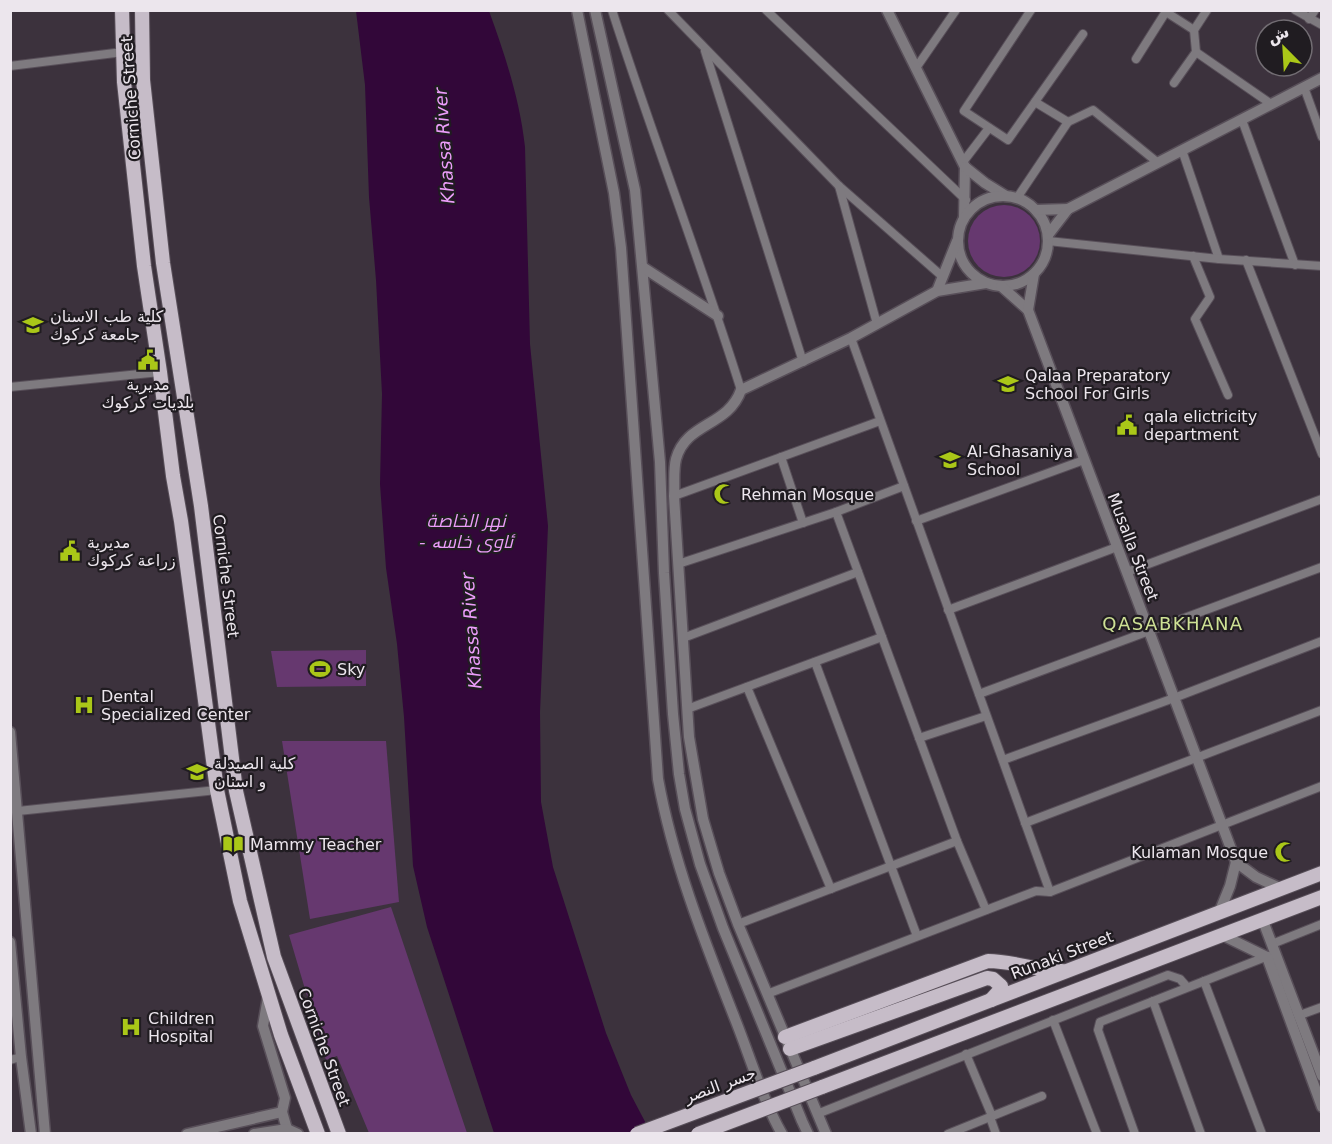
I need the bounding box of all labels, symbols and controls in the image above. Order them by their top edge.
north arrow [1254,18,1314,78]
text: ش [1264,22,1292,48]
street label: Corniche Street [117,35,145,161]
water label: Khassa River [429,86,459,205]
place label: كلية طب الاسنان جامعة كركوك [50,307,164,345]
school or university icon: كلية طب الاسنان جامعة كركوك [21,313,45,337]
public building icon: مديرية بلديات كركوك [136,348,160,372]
place label: Qalaa Preparatory School For Girls [1025,366,1170,403]
school or university icon: Qalaa Preparatory School For Girls [996,372,1020,396]
place label: مديرية بلديات كركوك [101,375,195,413]
place label: qala elictricity department [1144,407,1257,444]
public building icon: qala elictricity department [1115,413,1139,437]
place label: Al-Ghasaniya School [967,442,1073,479]
school or university icon: Al-Ghasaniya School [938,448,962,472]
mosque icon: Rehman Mosque [712,482,736,506]
place label: Rehman Mosque [741,485,874,504]
street label: Musalla Street [1104,490,1162,604]
water label: نهر الخاصة - ئاوی خاسە [419,510,516,553]
street label: Corniche Street [209,513,243,639]
place label: مديرية زراعة كركوك [87,533,176,571]
public building icon: مديرية زراعة كركوك [58,539,82,563]
water label: Khassa River [456,571,486,690]
district label: QASABKHANA [1102,613,1244,634]
sports icon: Sky [308,657,332,681]
place label: Sky [337,660,365,679]
place label: Dental Specialized Center [101,687,251,724]
hospital icon: Dental Specialized Center [72,693,96,717]
place label: كلية الصيدلة و اسنان [214,754,296,792]
school or university icon: كلية الصيدلة و اسنان [185,760,209,784]
library icon: Mammy Teacher [221,832,245,856]
place label: Mammy Teacher [250,835,382,854]
mosque icon: Kulaman Mosque [1273,840,1297,864]
place label: Kulaman Mosque [1131,843,1268,862]
street label: Runaki Street [1008,927,1116,983]
street label: Corniche Street [294,985,354,1109]
place label: Children Hospital [148,1009,215,1046]
hospital icon: Children Hospital [119,1015,143,1039]
street label: جسر النصر [681,1063,759,1108]

